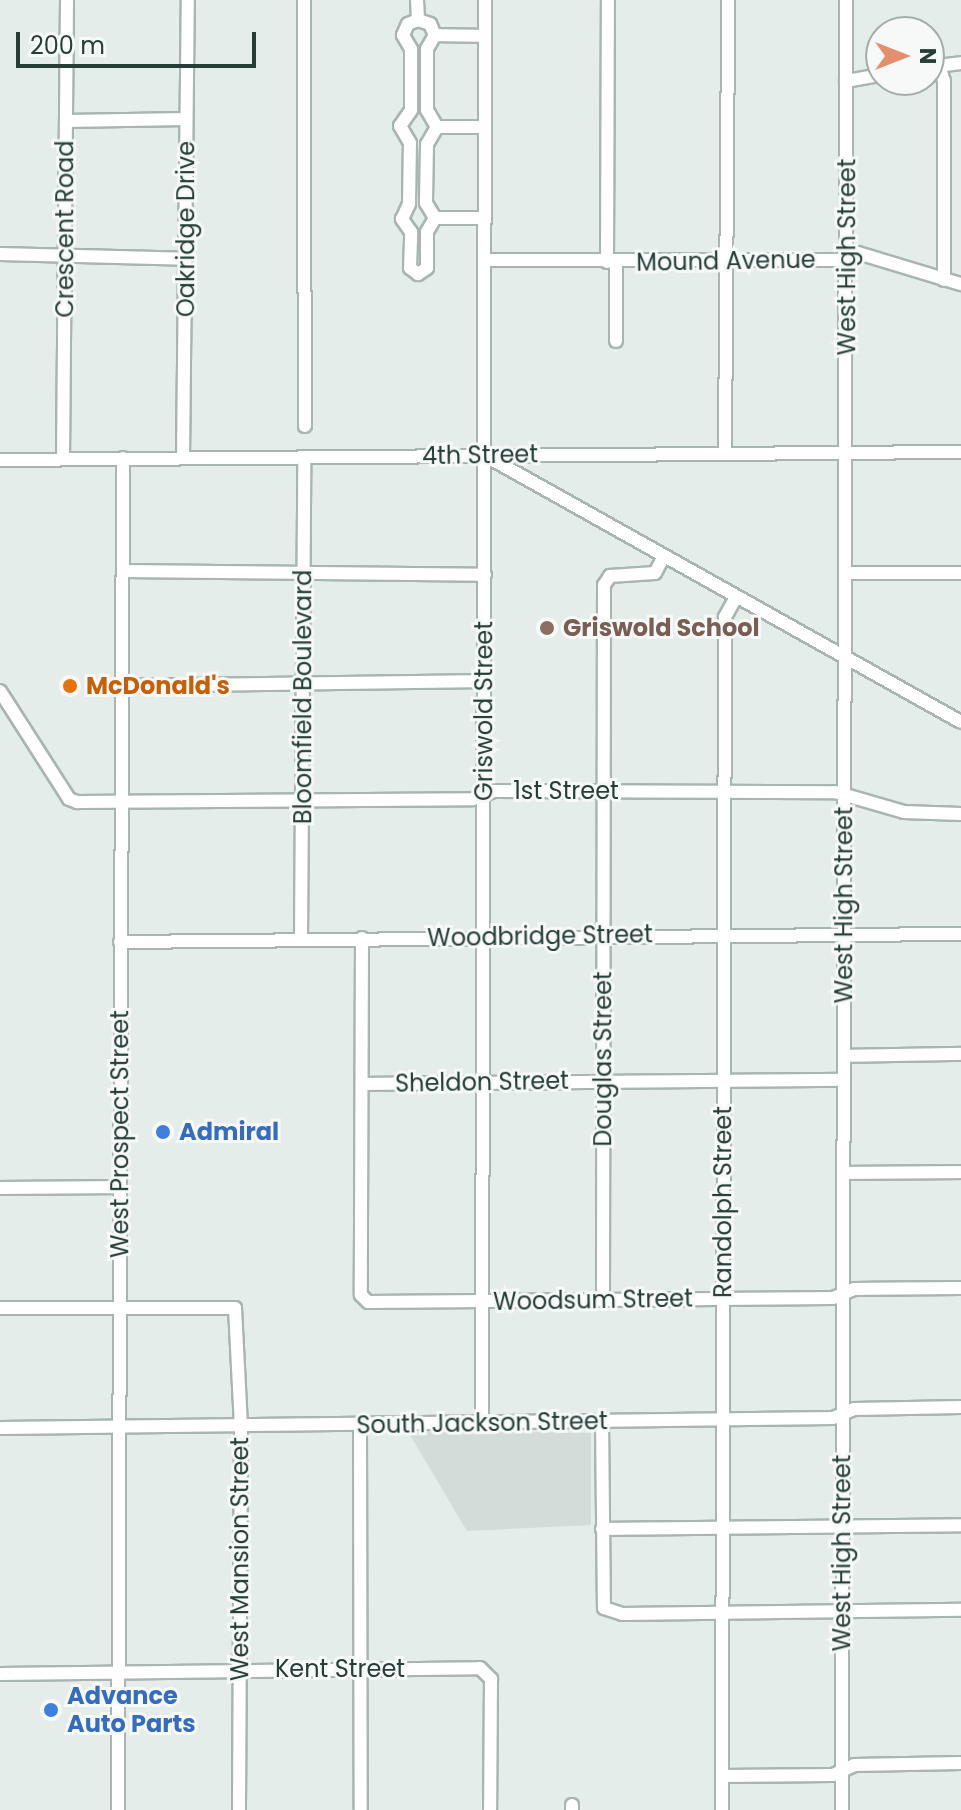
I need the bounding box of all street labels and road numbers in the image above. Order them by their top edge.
street label: Crescent Road [51,140,79,318]
street label: Oakridge Drive [172,141,200,317]
street label: West High Street [833,159,861,355]
street label: Mound Avenue [636,245,816,277]
street label: 4th Street [422,440,538,470]
street label: Bloomfield Boulevard [289,570,317,824]
street label: Griswold Street [470,621,498,801]
street label: 1st Street [513,777,619,805]
street label: West High Street [830,807,858,1003]
street label: Woodbridge Street [427,920,653,952]
street label: Douglas Street [589,971,617,1147]
street label: West Prospect Street [106,1010,134,1258]
street label: Sheldon Street [395,1066,569,1098]
street label: Randolph Street [709,1106,737,1298]
street label: Woodsum Street [493,1284,693,1316]
street label: South Jackson Street [356,1406,608,1440]
street label: West Mansion Street [226,1437,254,1681]
street label: West High Street [828,1455,856,1651]
street label: Kent Street [275,1655,405,1683]

